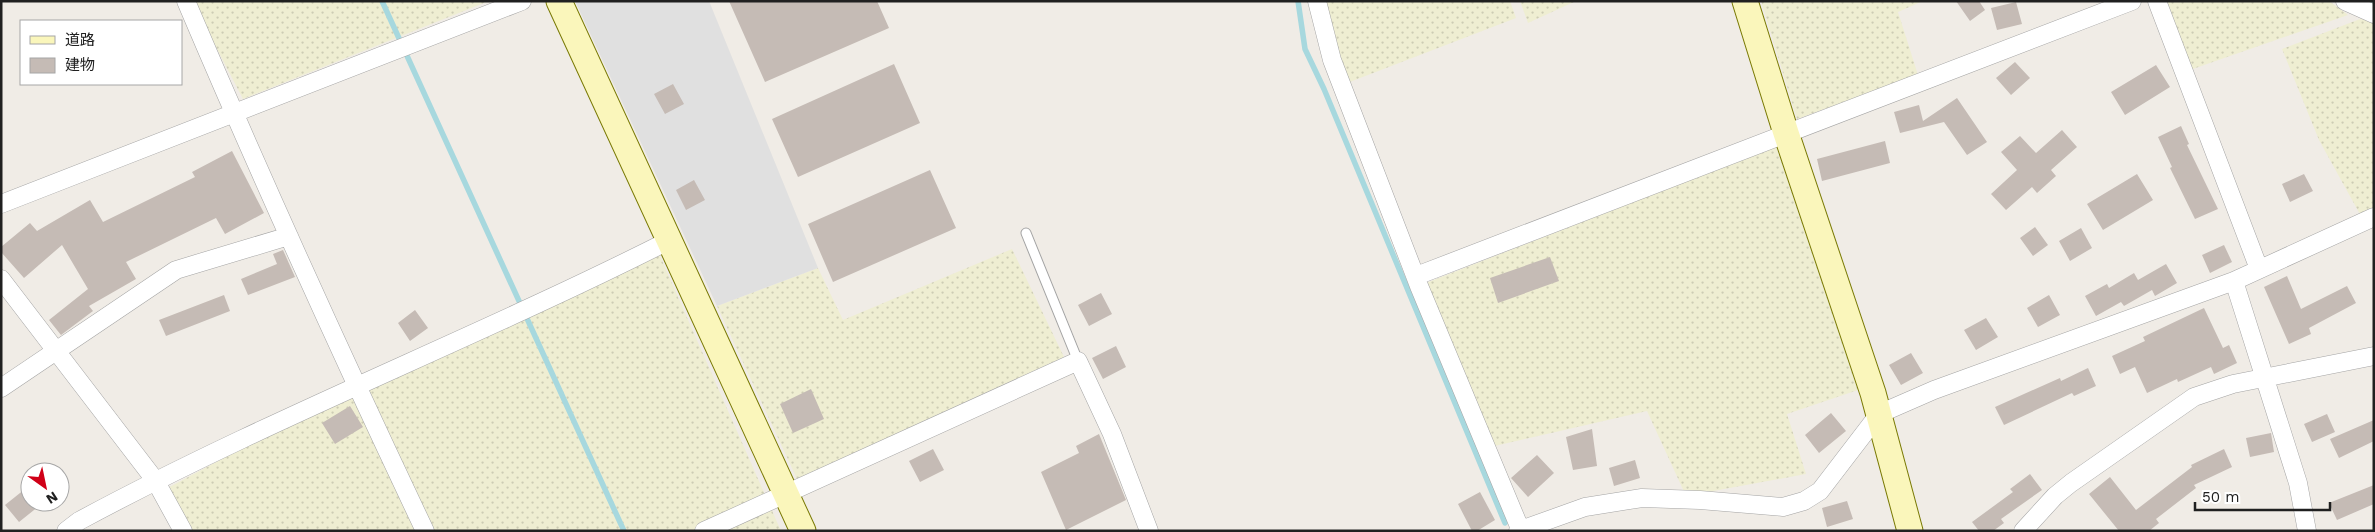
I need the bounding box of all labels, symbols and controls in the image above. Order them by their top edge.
legend [20,20,182,85]
text: 道路 [65,31,95,49]
text: 建物 [65,56,95,74]
north arrow [20,462,70,512]
scale bar [2195,480,2330,512]
text: N [43,488,61,507]
text: 50 m [2202,488,2239,506]

